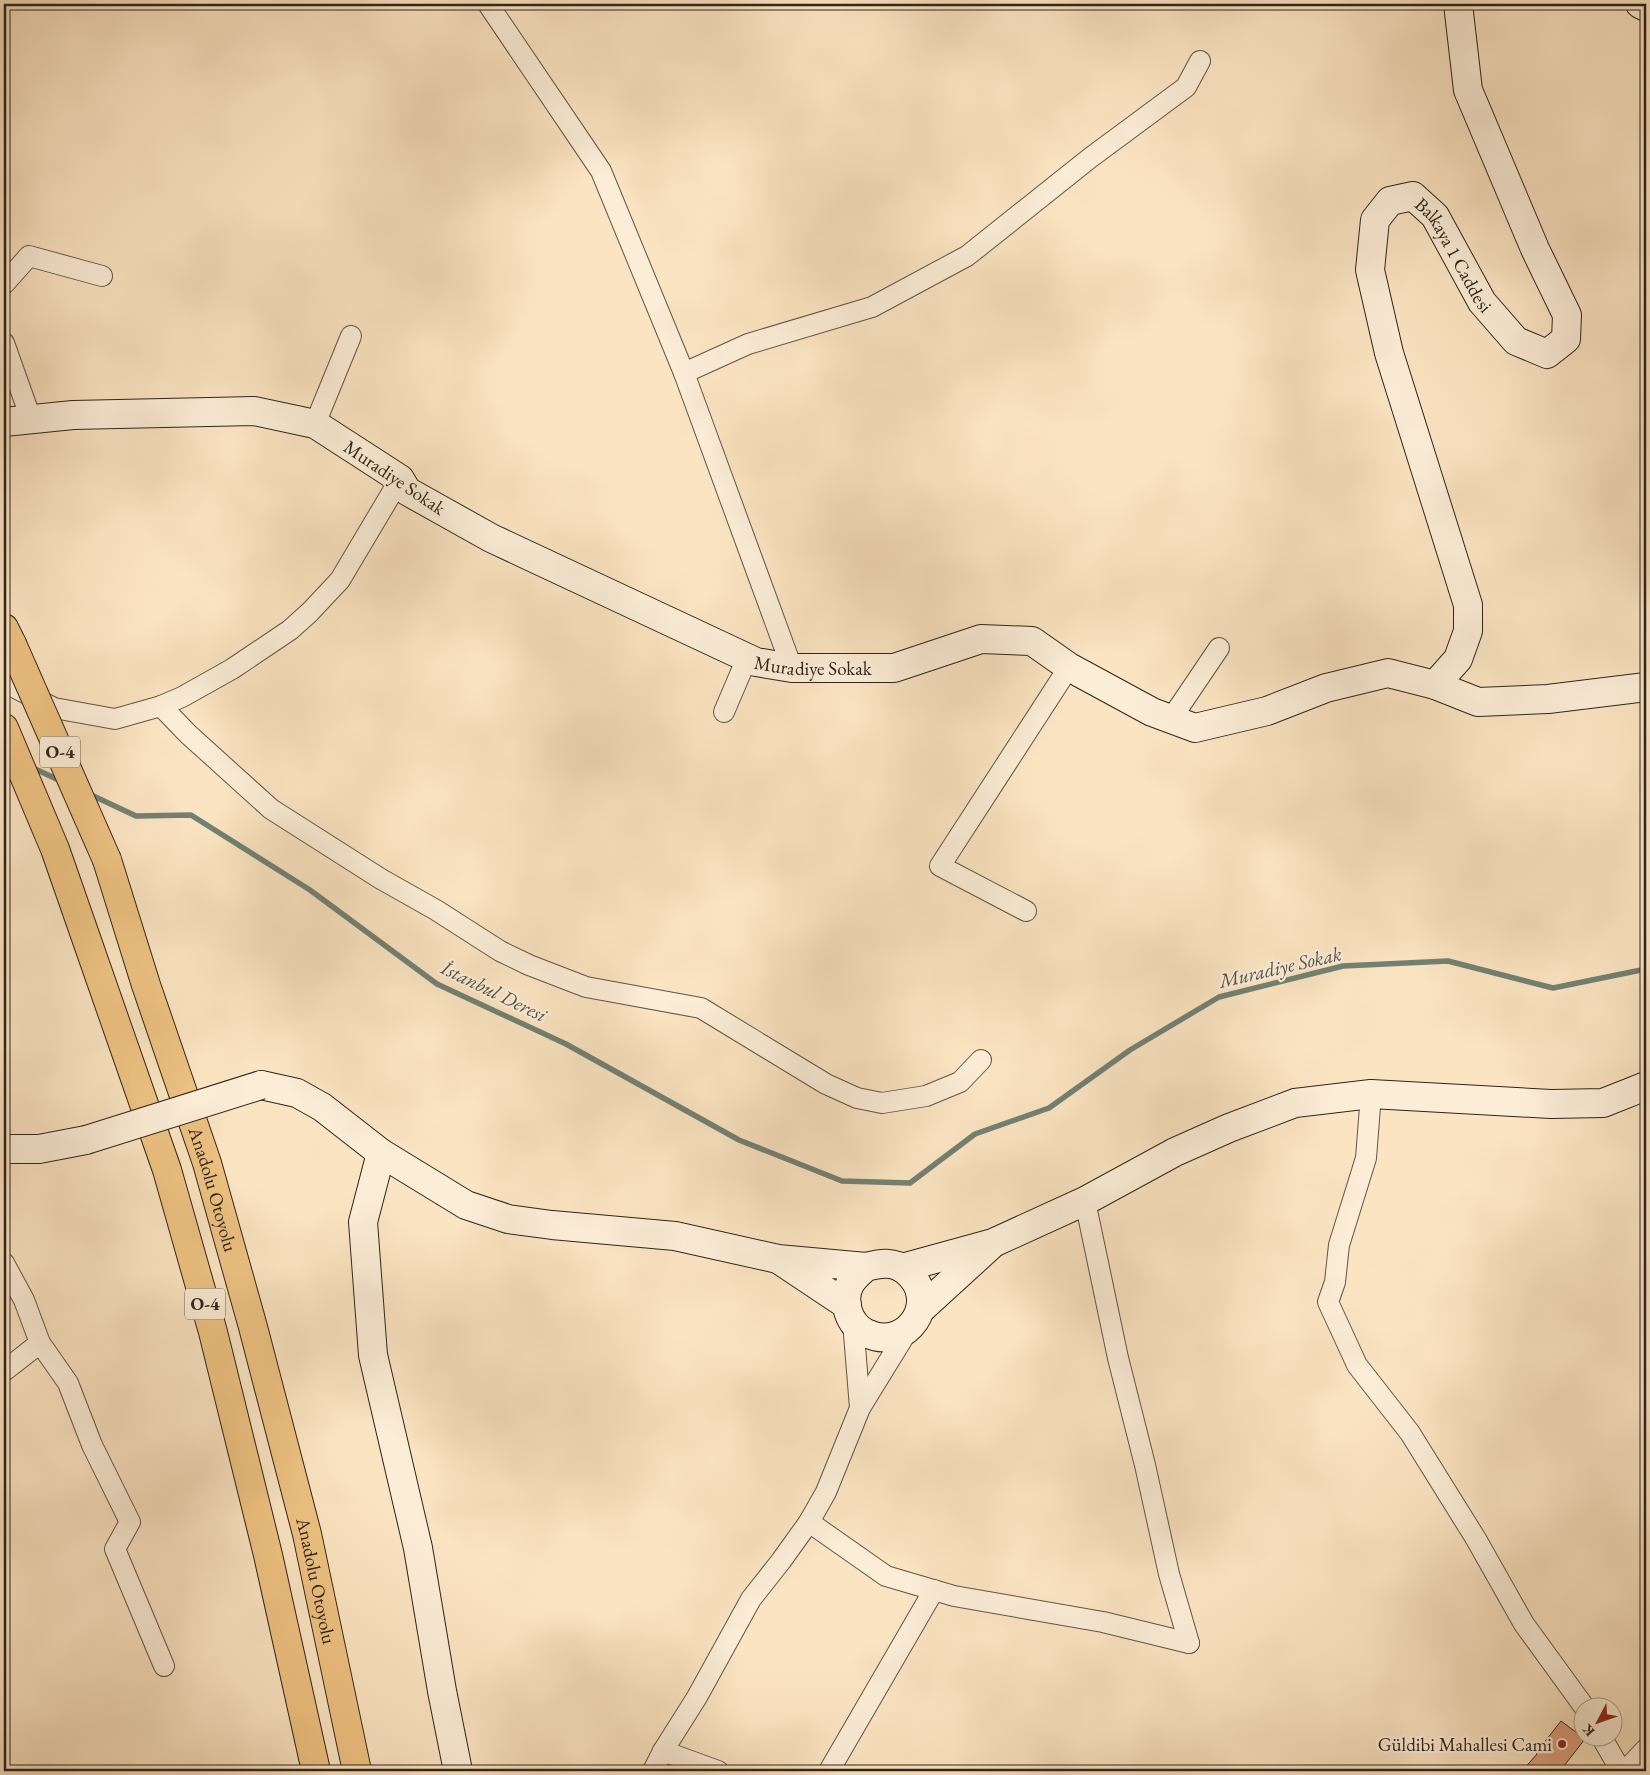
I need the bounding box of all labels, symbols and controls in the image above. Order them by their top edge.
street label: Balkaya 1 Caddesi [1409,192,1498,318]
street label: Muradiye Sokak [339,434,451,521]
street label: Muradiye Sokak [752,650,873,681]
road number: O-4 [40,736,80,768]
water label: Muradiye Sokak [1215,940,1344,994]
water label: İstanbul Deresi [436,954,552,1028]
street label: Anadolu Otoyolu [182,1123,243,1254]
road number: O-4 [185,1288,225,1320]
street label: Anadolu Otoyolu [290,1514,342,1646]
north arrow [1572,1698,1622,1748]
text: K [1578,1720,1598,1740]
place label: Güldibi Mahallesi Cami [1378,1732,1552,1757]
marker: Güldibi Mahallesi Cami [1556,1738,1568,1750]

